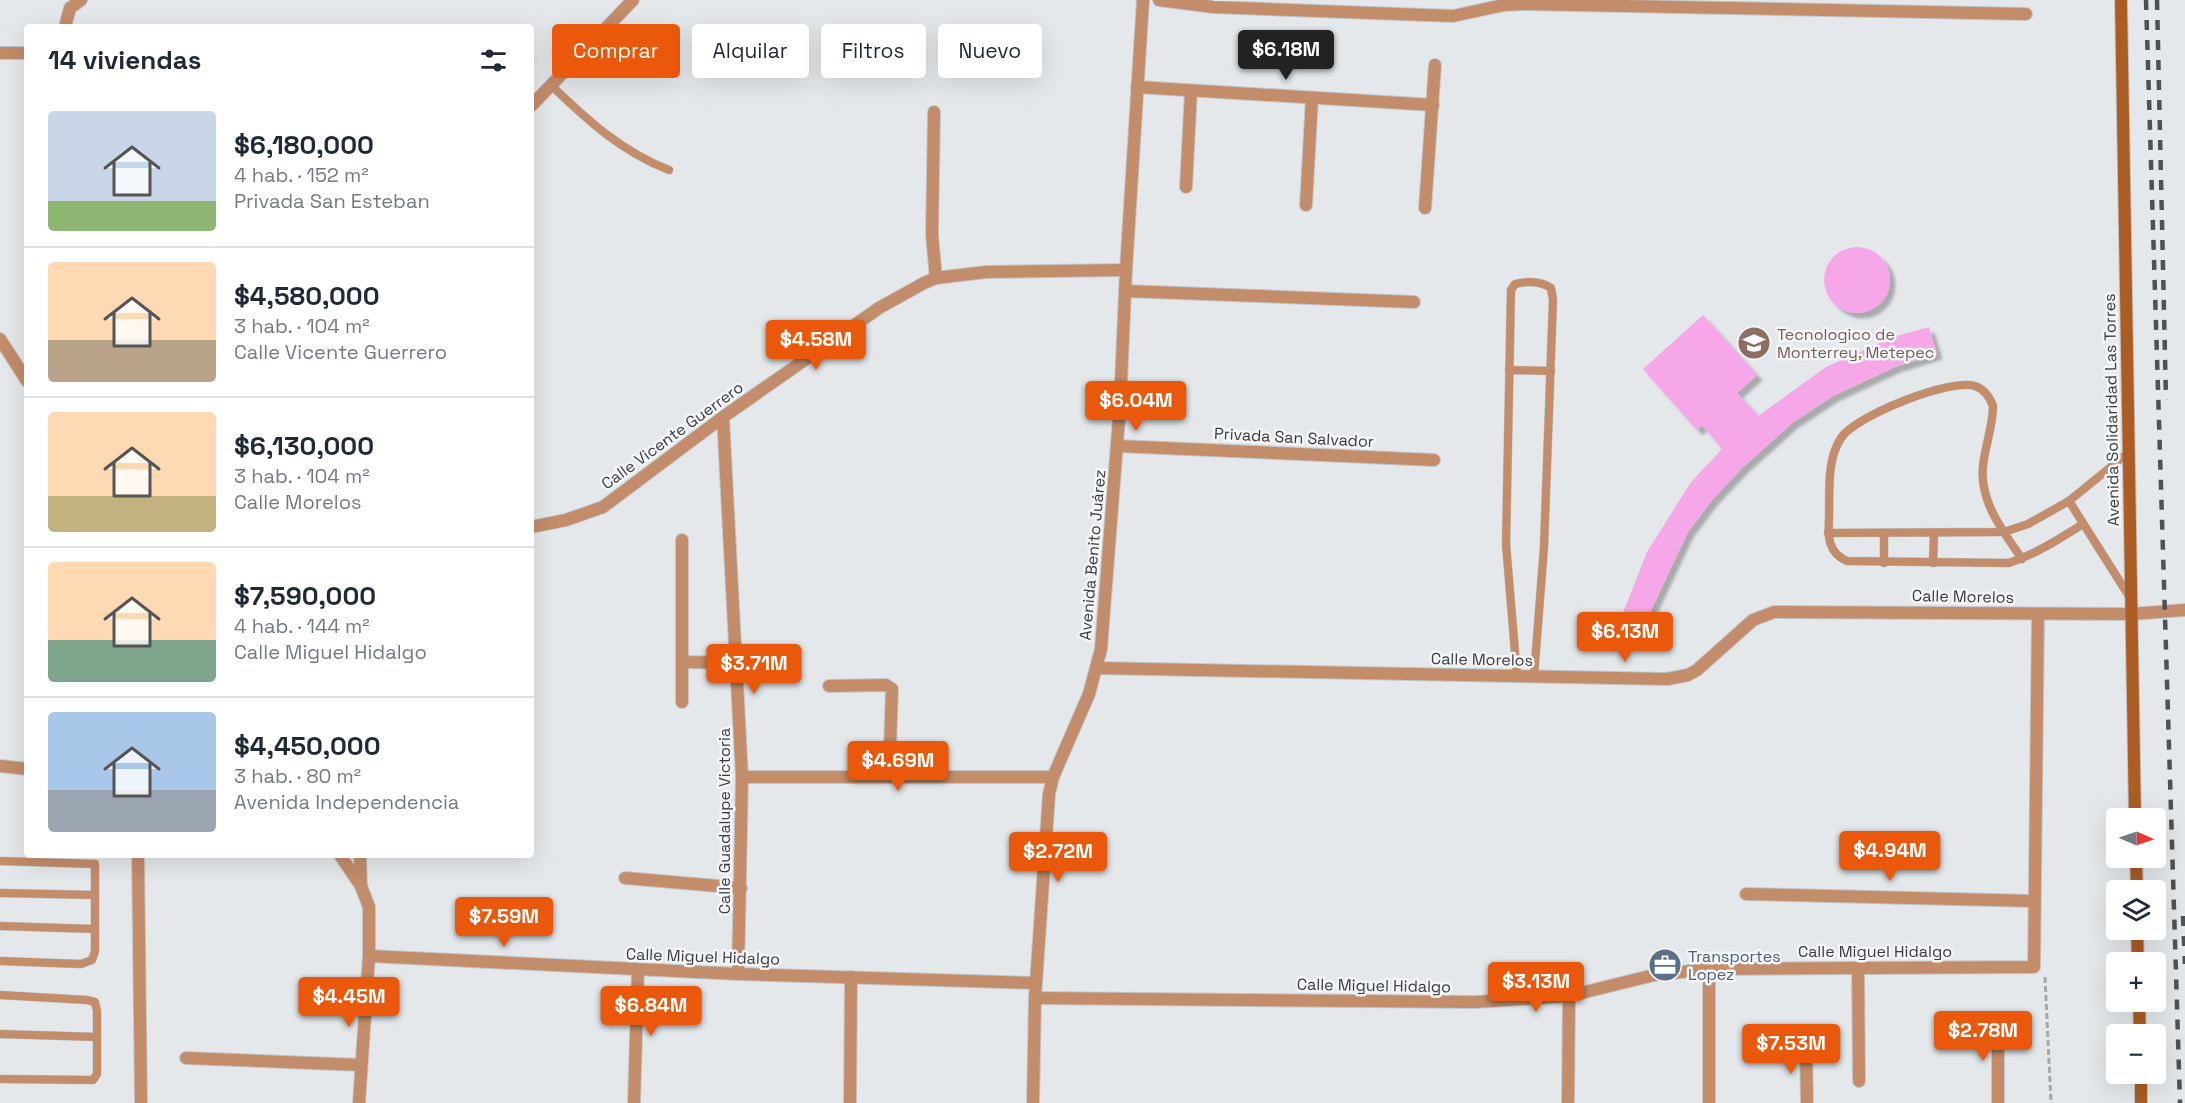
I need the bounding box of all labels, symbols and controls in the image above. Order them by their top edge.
chip: Comprar [552,24,680,78]
chip: Alquilar [692,24,809,78]
chip: Filtros [821,24,926,78]
chip: Nuevo [938,24,1042,78]
pin: $6.18M [1237,30,1335,81]
text: $6.18M [1252,36,1320,62]
text: 14 viviendas [48,43,201,77]
icon: filters [477,44,510,77]
text: $6,180,000 [234,128,374,162]
icon: home [96,135,168,207]
text: 4 hab. · 152 m² [234,162,368,188]
text: Privada San Esteban [234,188,430,214]
text: $4,580,000 [234,279,380,313]
icon: home [96,286,168,358]
street label: Avenida Solidaridad Las Torres [2099,293,2124,527]
text: 3 hab. · 104 m² [234,313,369,339]
pin: $4.58M [767,320,865,371]
place label: Tecnologico de Monterrey, Metepec [1777,324,1934,363]
school or university icon: Tecnologico de Monterrey, Metepec [1736,325,1772,361]
text: $4.58M [780,326,852,352]
text: Calle Vicente Guerrero [234,339,447,365]
street label: Calle Vicente Guerrero [597,377,747,494]
pin: $6.04M [1087,381,1185,432]
text: $6.04M [1099,387,1173,413]
street label: Privada San Salvador [1214,423,1374,452]
text: $6,130,000 [234,429,374,463]
icon: home [96,436,168,508]
text: 3 hab. · 104 m² [234,463,369,489]
street label: Avenida Benito Juárez [1075,469,1110,641]
text: Calle Morelos [234,489,362,515]
text: $7,590,000 [234,579,376,613]
street label: Calle Morelos [1912,585,2014,608]
icon: home [96,586,168,658]
pin: $6.13M [1576,612,1674,663]
text: 4 hab. · 144 m² [234,613,370,639]
text: $6.13M [1591,618,1659,644]
text: Calle Miguel Hidalgo [234,639,427,665]
pin: $3.71M [705,644,803,695]
street label: Calle Morelos [1431,648,1533,671]
text: $3.71M [720,650,788,676]
street label: Calle Guadalupe Victoria [714,728,735,914]
text: $4,450,000 [234,729,380,763]
icon: home [96,736,168,808]
pin: $4.69M [849,741,947,792]
text: $4.69M [862,747,934,773]
text: 3 hab. · 80 m² [234,763,361,789]
text: Avenida Independencia [234,789,459,815]
north arrow [2106,808,2166,868]
map controls [2106,808,2166,1084]
pin: $4.94M [1841,831,1939,882]
pin: $2.72M [1009,832,1107,883]
text: $4.94M [1853,837,1927,863]
text: $2.72M [1023,838,1093,864]
button: layers [2106,880,2166,940]
pin: $7.59M [455,897,553,948]
text: $7.59M [469,903,539,929]
street label: Calle Miguel Hidalgo [1798,941,1952,962]
street label: Calle Miguel Hidalgo [626,943,780,970]
place label: Transportes Lopez [1688,946,1781,985]
office icon: Transportes Lopez [1647,947,1683,983]
button: + [2106,952,2166,1012]
pin: $3.13M [1487,962,1585,1013]
text: $3.13M [1502,968,1570,994]
street label: Calle Miguel Hidalgo [1297,974,1451,997]
pin: $4.45M [300,977,398,1028]
text: $4.45M [312,983,386,1009]
pin: $6.84M [602,986,700,1037]
text: $6.84M [615,992,687,1018]
pin: $2.78M [1934,1011,2032,1062]
text: $2.78M [1948,1017,2018,1043]
pin: $7.53M [1742,1024,1840,1075]
button: − [2106,1024,2166,1084]
text: $7.53M [1756,1030,1826,1056]

